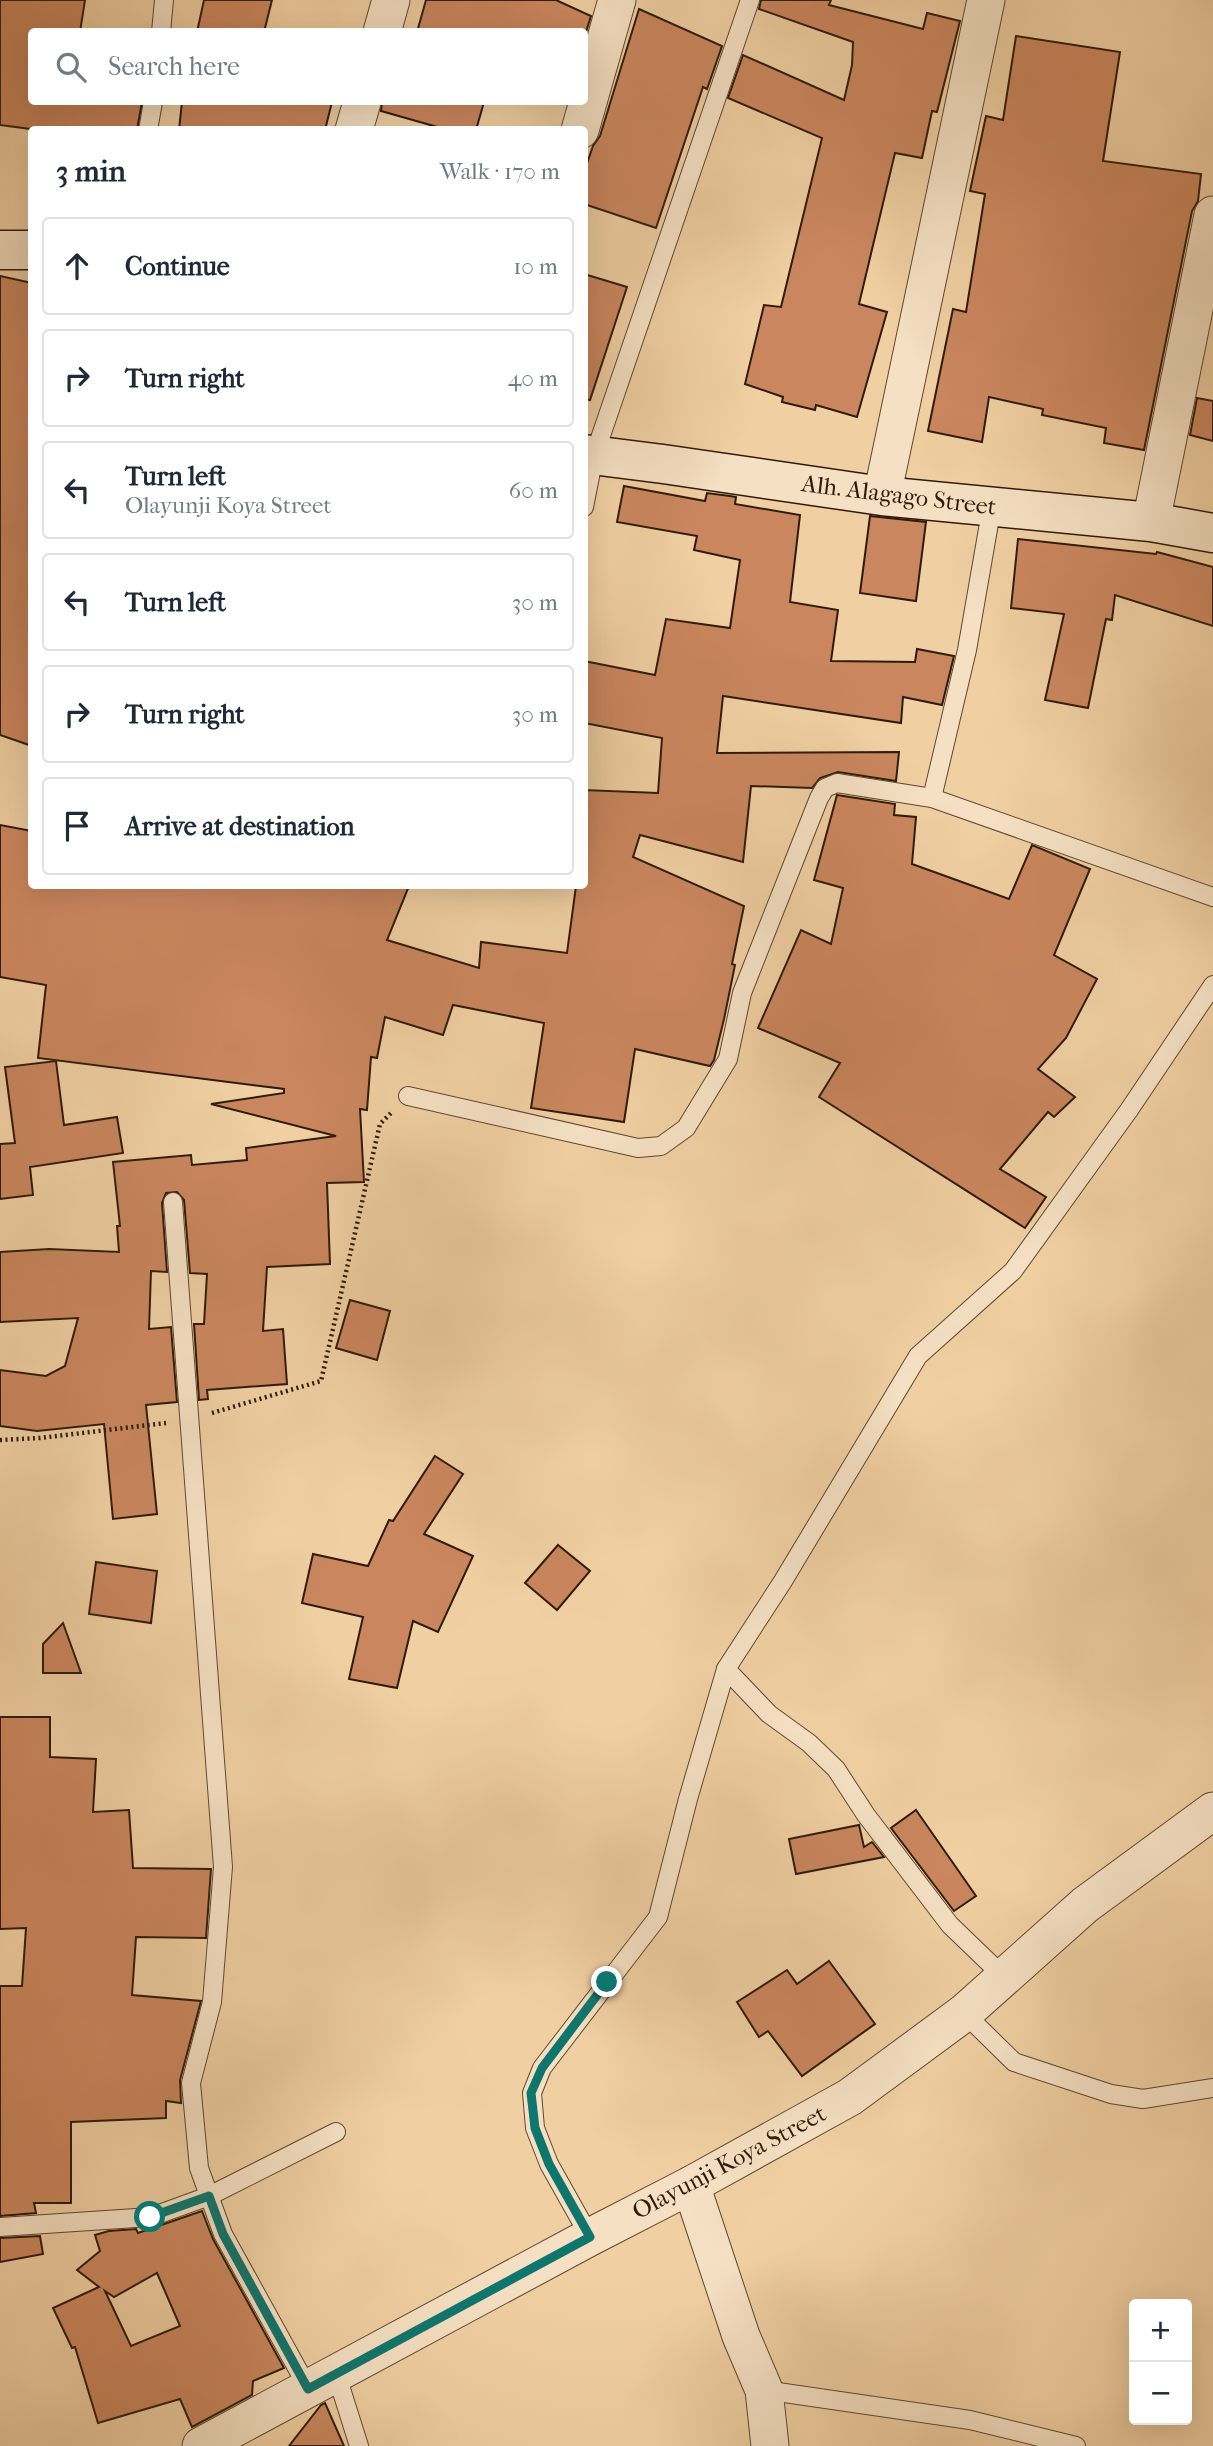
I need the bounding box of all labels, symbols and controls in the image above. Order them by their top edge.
search box [28,28,588,105]
icon: search [52,48,90,86]
text: Search here [108,51,240,82]
text: 3 min [56,154,126,189]
text: Walk · 170 m [440,158,560,185]
icon: ahead [58,247,96,285]
text: Continue [125,251,230,282]
text: 10 m [513,253,558,280]
icon: right [58,359,96,397]
text: Turn right [125,363,245,394]
text: 40 m [508,365,558,392]
text: Turn left [125,461,226,492]
street label: Alh. Alagago Street [799,469,998,521]
icon: left [58,471,96,509]
text: 60 m [509,477,558,504]
text: Olayunji Koya Street [125,492,332,519]
icon: left [58,583,96,621]
text: Turn left [125,587,226,618]
text: 30 m [512,589,558,616]
icon: right [58,695,96,733]
text: Turn right [125,699,245,730]
text: 30 m [512,701,558,728]
icon: arrive [58,807,96,845]
text: Arrive at destination [125,811,355,842]
route end [591,1966,622,1997]
street label: Olayunji Koya Street [627,2099,831,2225]
route start [134,2201,165,2232]
map controls [1129,2299,1192,2425]
button: + [1129,2299,1192,2362]
button: − [1129,2362,1192,2425]

